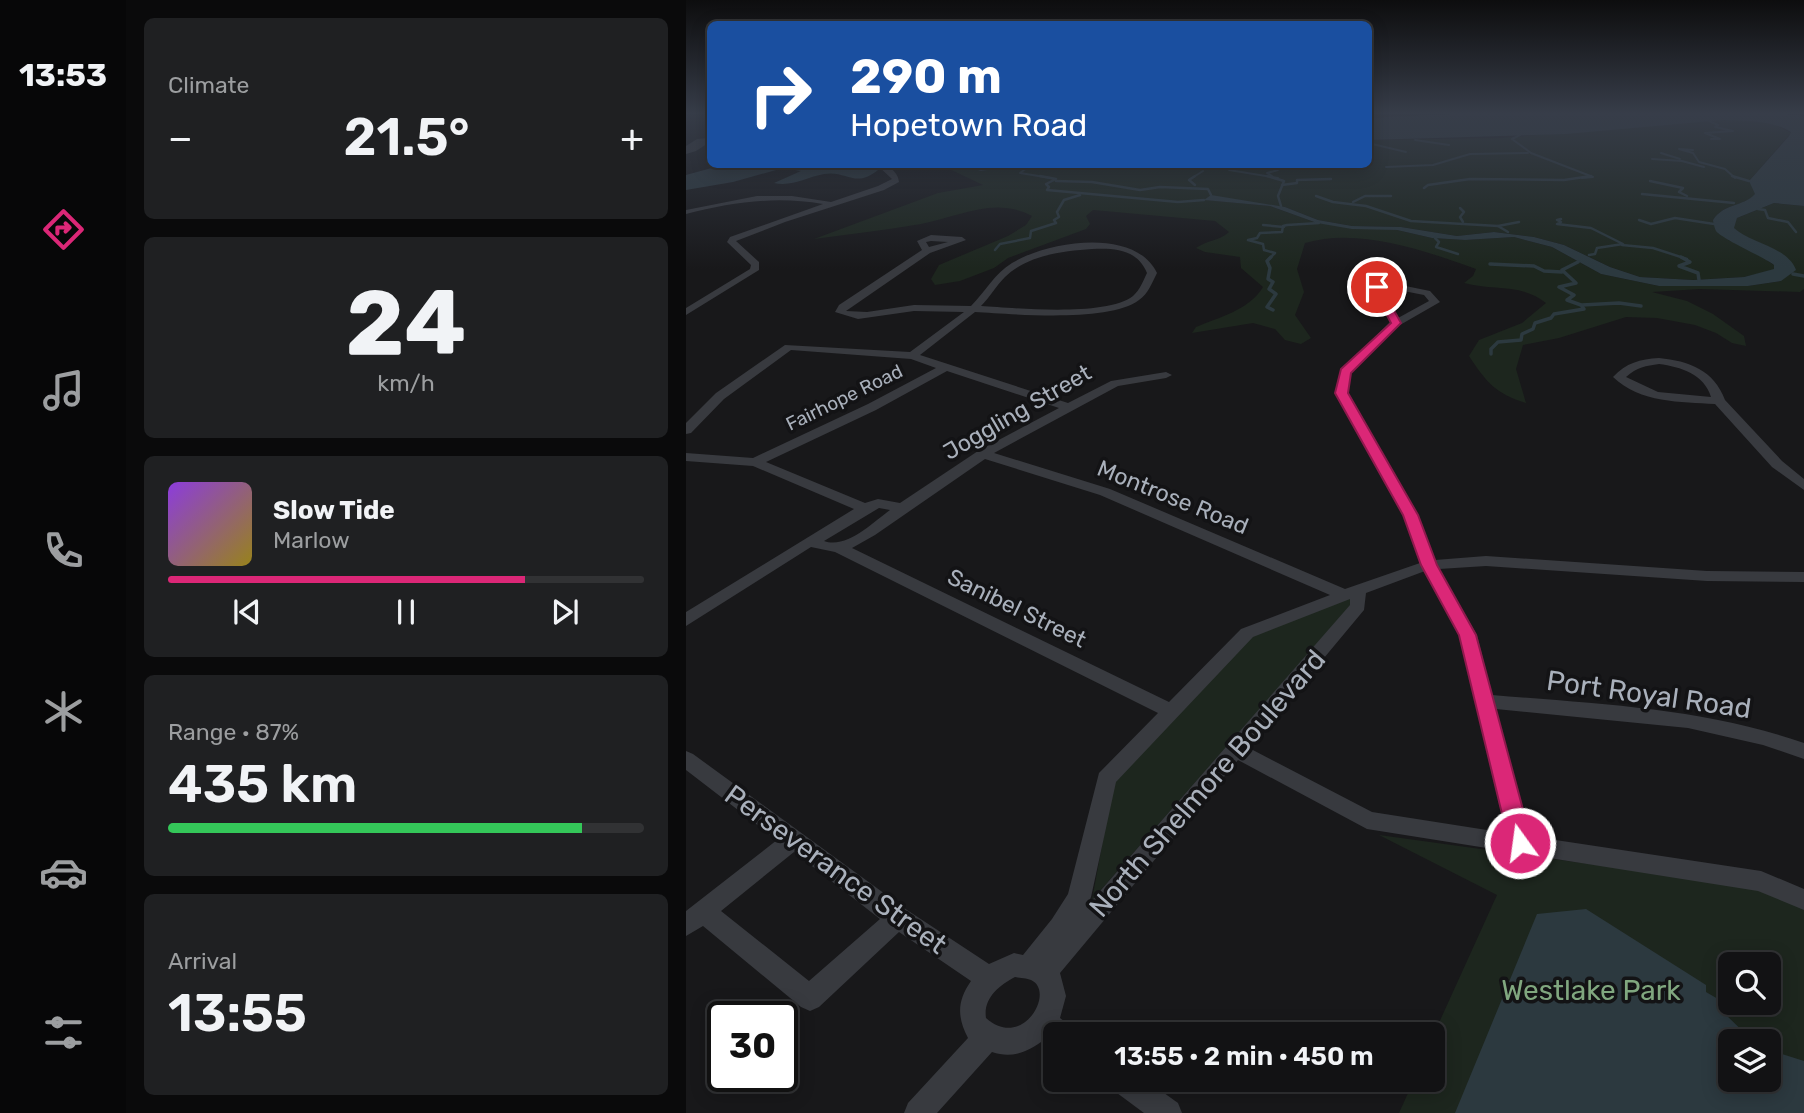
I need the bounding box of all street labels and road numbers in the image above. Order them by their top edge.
street label: Joggling Street [938,358,1096,466]
street label: Fairhope Road [782,359,906,436]
street label: Montrose Road [1093,454,1253,540]
street label: Sanibel Street [943,562,1091,654]
street label: North Shelmore Boulevard [1082,643,1332,924]
street label: Port Royal Road [1544,664,1753,725]
street label: Perseverance Street [718,778,953,961]

